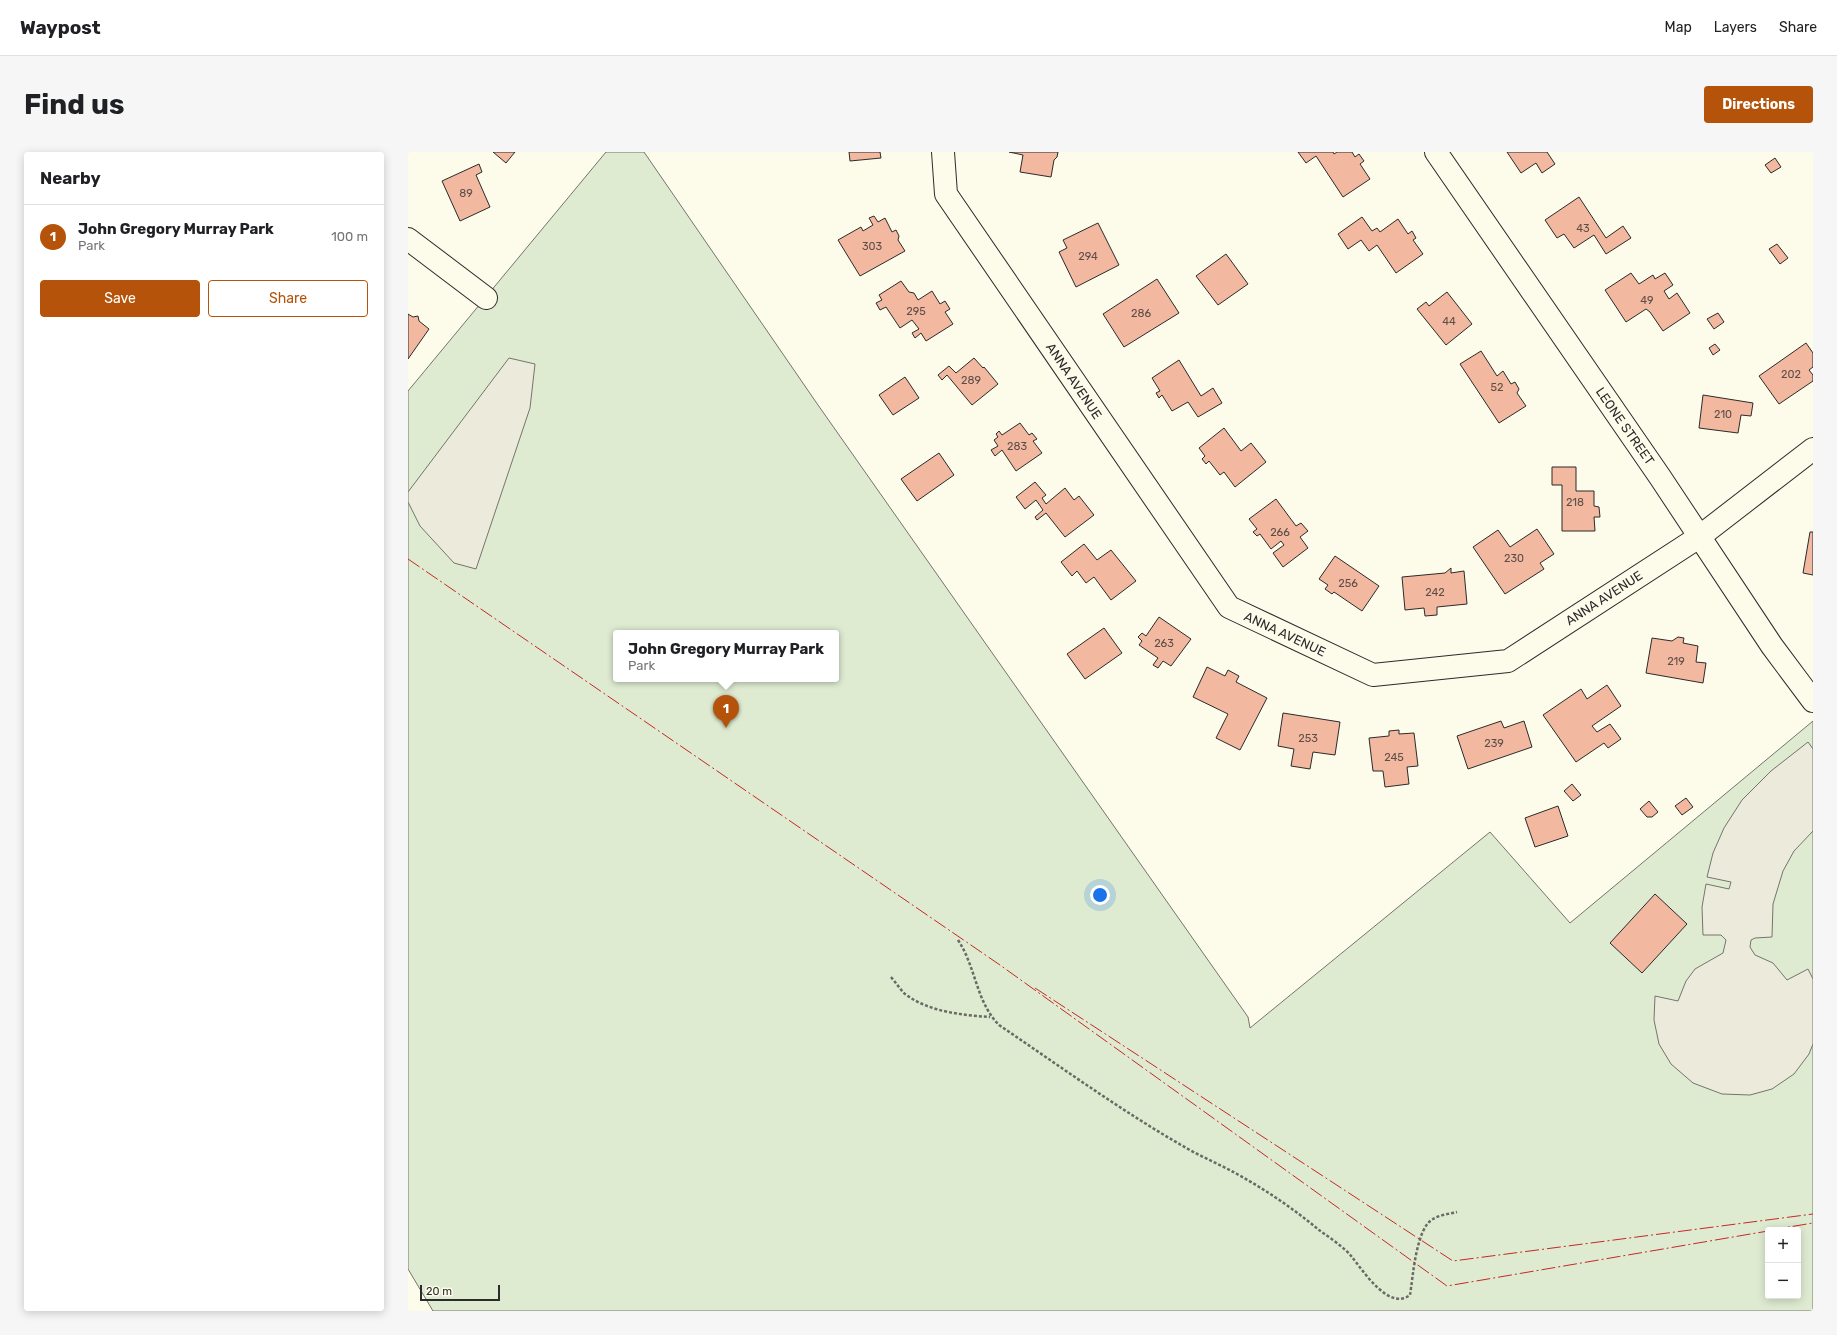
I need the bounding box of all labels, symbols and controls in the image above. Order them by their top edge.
text: Waypost [20,16,101,39]
text: Map [1665,19,1692,36]
text: Layers [1714,19,1757,36]
text: Share [1779,19,1817,36]
button: Directions [1704,86,1813,123]
text: Find us [24,88,124,121]
text: Nearby [40,168,101,188]
house number: 89 [459,187,473,200]
text: John Gregory Murray Park [78,220,274,238]
house number: 43 [1576,222,1590,235]
text: 1 [50,229,56,244]
text: 100 m [331,229,368,244]
text: Park [78,238,105,253]
house number: 303 [862,240,882,253]
house number: 294 [1078,250,1098,263]
button: Save [40,280,200,317]
button: Share [208,280,368,317]
house number: 49 [1640,294,1654,307]
house number: 295 [906,305,926,318]
house number: 286 [1131,307,1151,320]
house number: 44 [1442,315,1456,328]
street label: ANNA AVENUE [1043,340,1105,422]
house number: 202 [1781,368,1801,381]
house number: 289 [961,374,981,387]
house number: 52 [1491,381,1504,394]
street label: LEONE STREET [1593,384,1658,468]
house number: 210 [1714,408,1732,421]
house number: 283 [1007,440,1027,453]
house number: 218 [1566,496,1584,509]
house number: 266 [1270,526,1290,539]
house number: 230 [1504,552,1524,565]
street label: ANNA AVENUE [1563,568,1645,628]
house number: 256 [1338,577,1358,590]
house number: 242 [1425,586,1445,599]
street label: ANNA AVENUE [1242,609,1328,660]
popup [613,630,839,682]
house number: 263 [1154,637,1174,650]
text: John Gregory Murray Park [628,640,824,658]
house number: 219 [1667,655,1685,668]
text: Park [628,658,655,673]
pin: 1 [713,695,739,728]
house number: 253 [1298,732,1318,745]
house number: 239 [1484,737,1504,750]
house number: 245 [1384,751,1404,764]
your location [1090,885,1110,905]
map controls [1765,1227,1801,1299]
button: + [1765,1227,1801,1263]
button: − [1765,1263,1801,1299]
scale bar [420,1283,500,1302]
text: 20 m [426,1285,452,1298]

